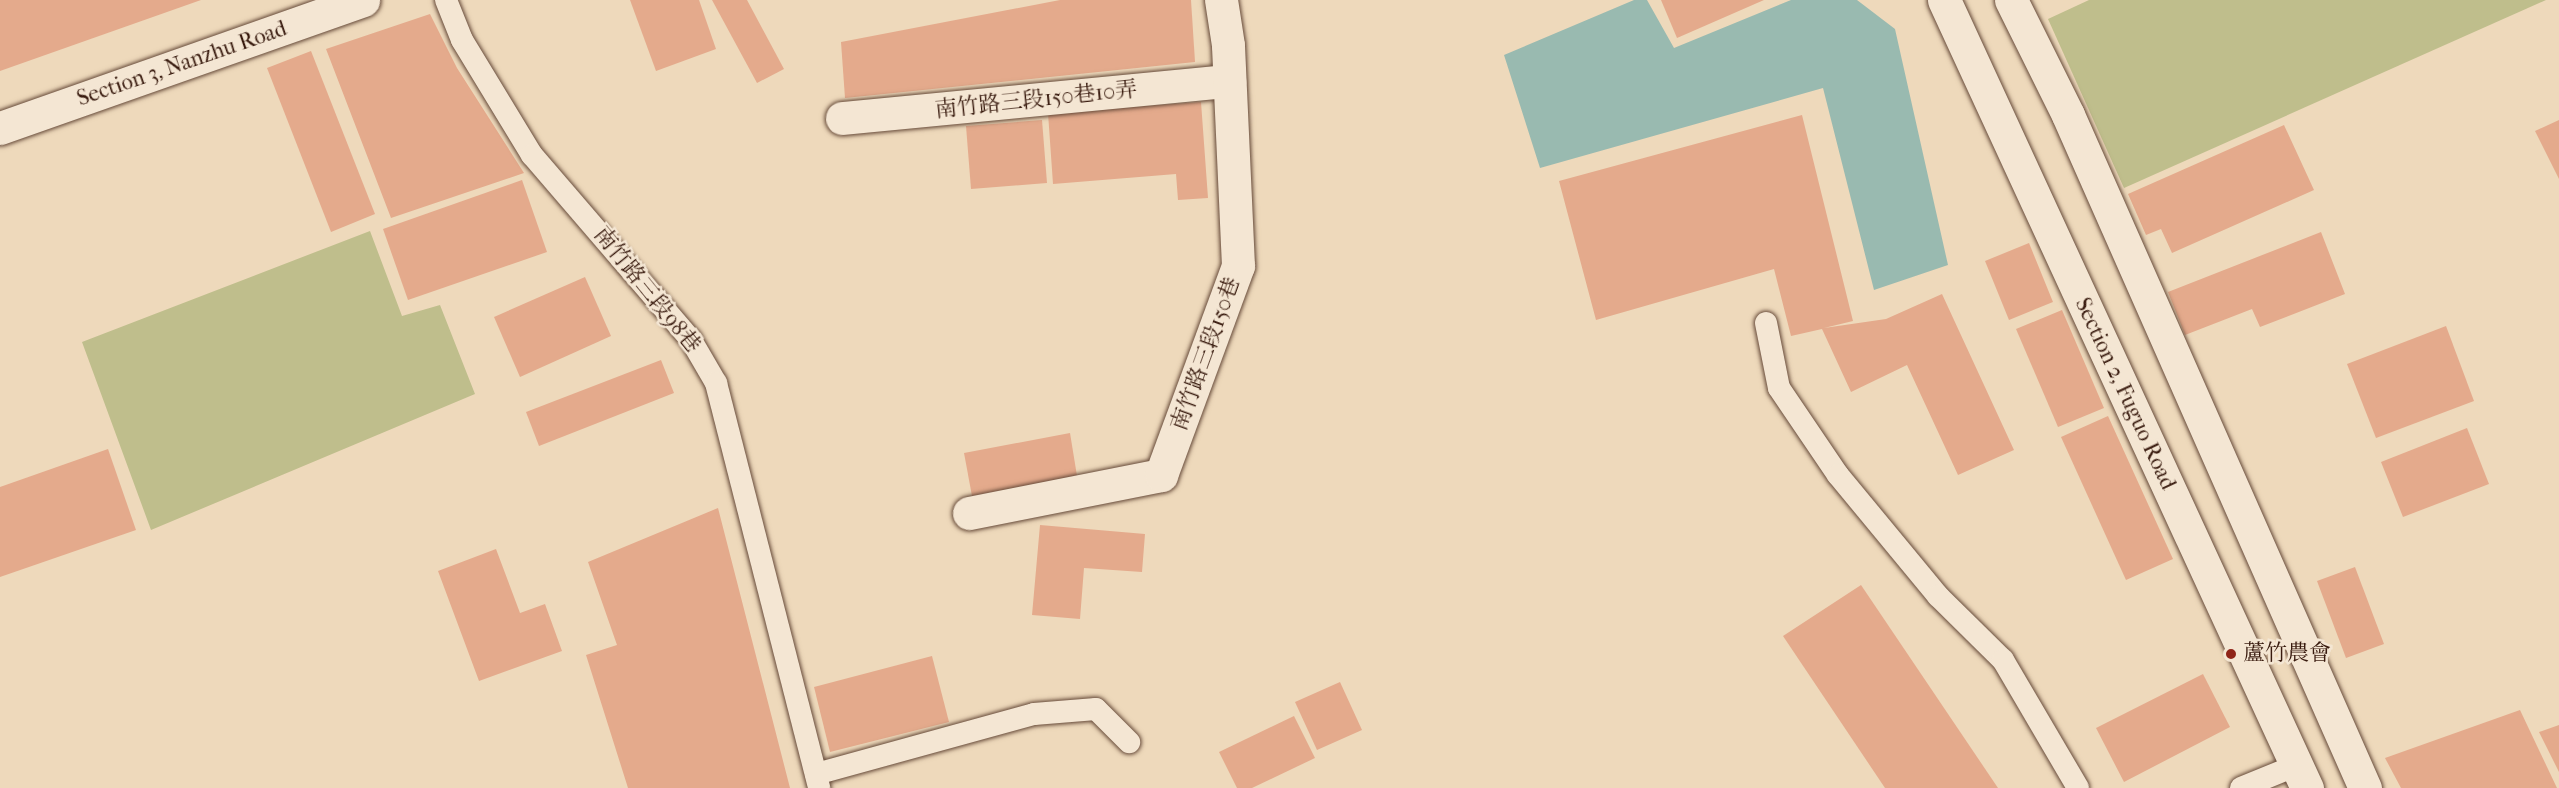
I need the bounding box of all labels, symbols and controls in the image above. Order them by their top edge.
street label: Section 3, Nanzhu Road [74,16,290,112]
street label: 南竹路三段150巷10弄 [934,76,1138,124]
street label: 南竹路三段98巷 [588,222,706,358]
street label: 南竹路三段150巷 [1166,274,1246,434]
street label: Section 2, Fuguo Road [2069,294,2181,494]
place label: 蘆竹農會 [2243,641,2331,667]
marker: 蘆竹農會 [2224,647,2238,661]

